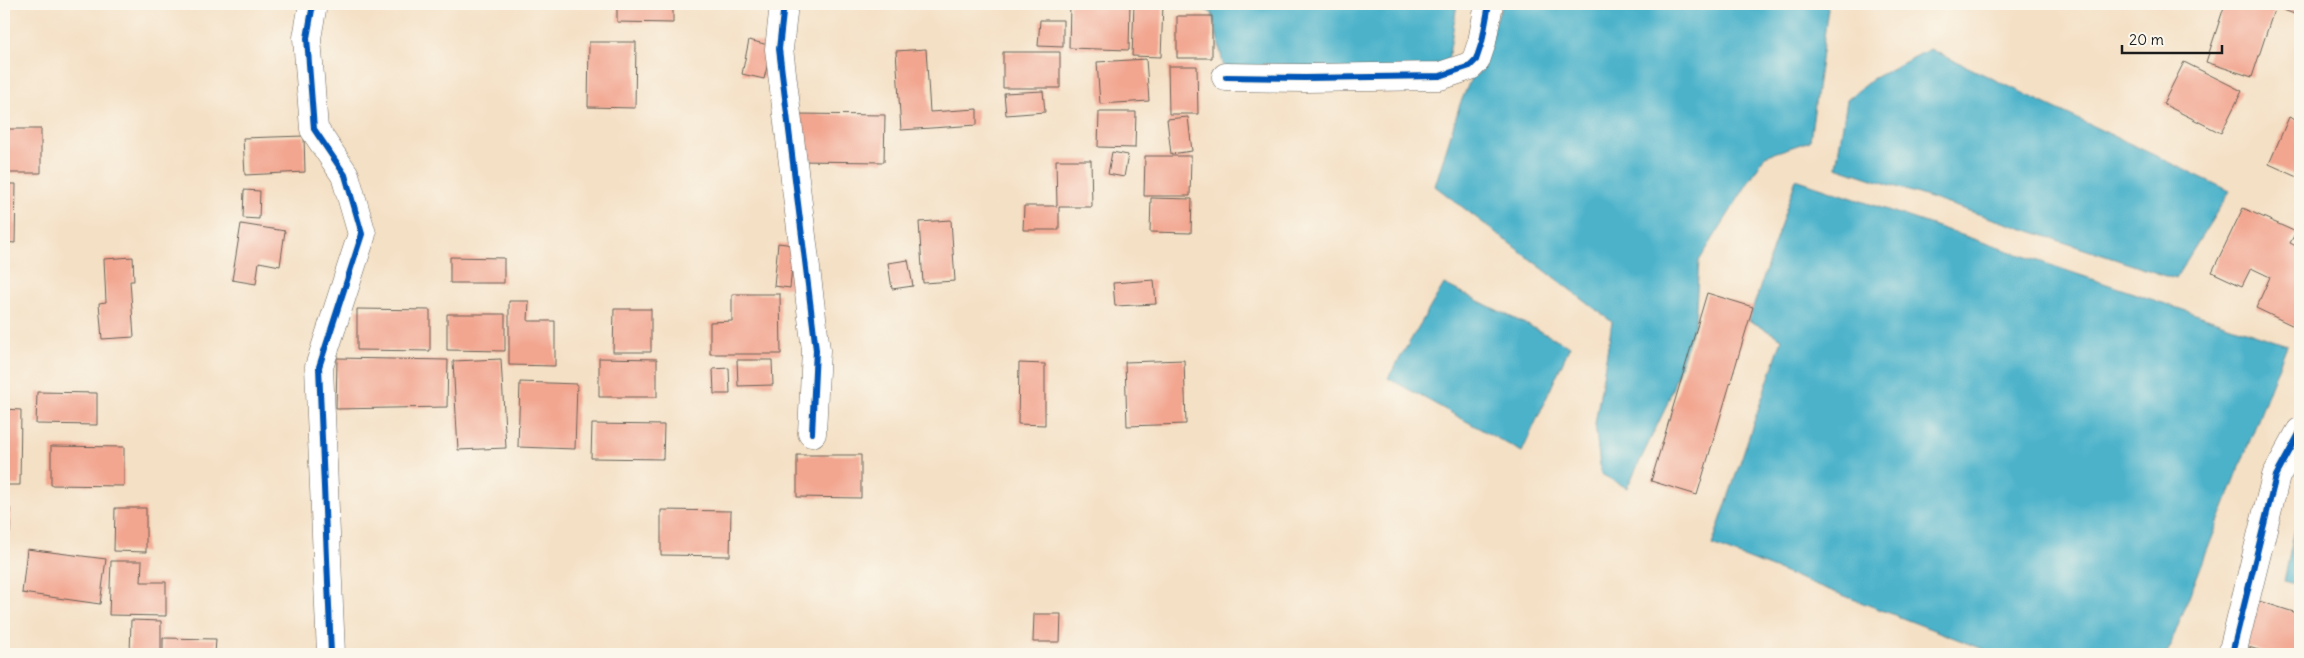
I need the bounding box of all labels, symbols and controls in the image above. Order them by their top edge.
scale bar [2122,22,2222,54]
text: 20 m [2129,30,2164,49]

